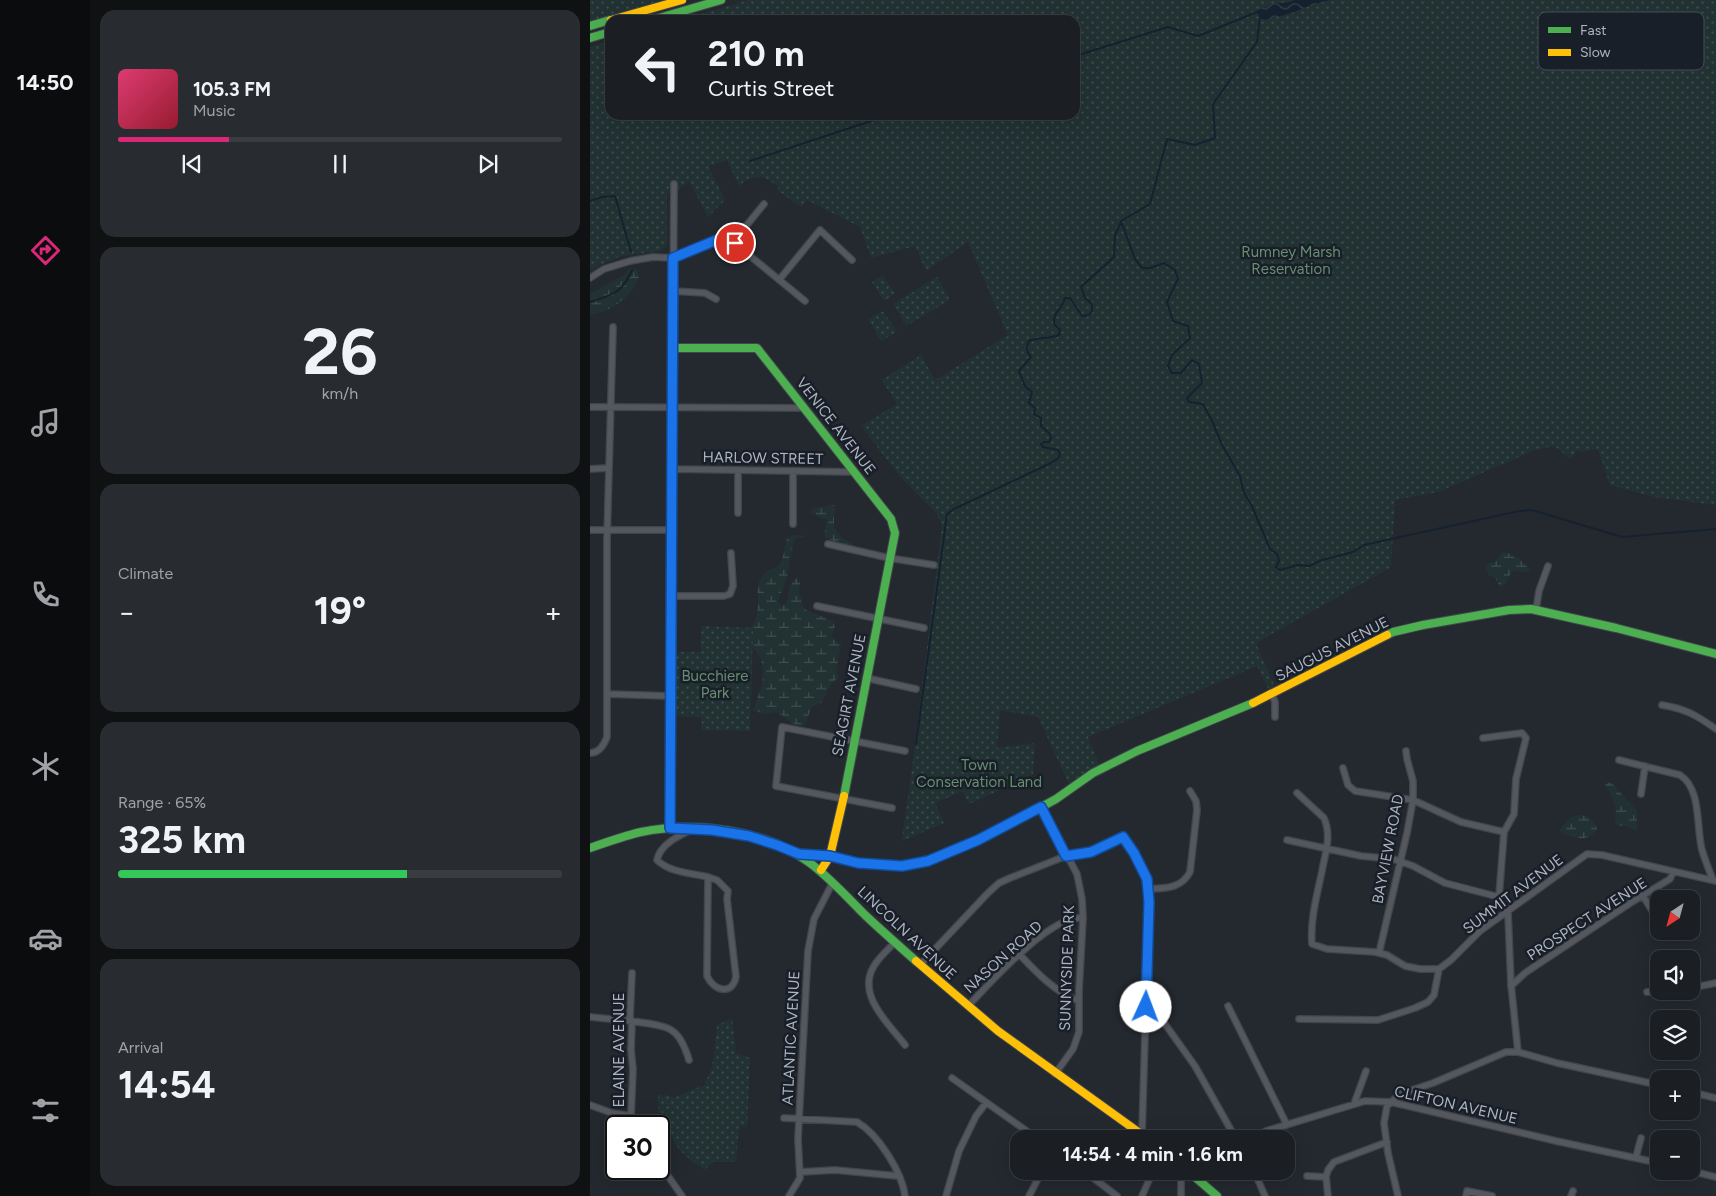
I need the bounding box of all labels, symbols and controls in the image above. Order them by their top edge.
legend [1538,12,1704,70]
text: Fast [1580,22,1606,39]
text: 210 m [708,33,805,75]
icon: left [625,35,690,100]
text: Slow [1580,44,1611,61]
text: 14:50 [17,69,73,96]
text: Curtis Street [708,75,834,102]
text: 105.3 FM [193,78,271,101]
text: Music [193,101,235,120]
icon: previous [178,150,206,178]
icon: pause [326,150,354,178]
icon: next [474,150,502,178]
pin [714,222,756,264]
icon: arrive [721,229,749,257]
icon: directions [28,233,63,268]
park label: Rumney Marsh Reservation [1241,243,1341,278]
text: 26 [302,312,378,390]
street label: VENICE AVENUE [793,374,879,478]
text: km/h [322,384,358,403]
icon: music [28,405,63,440]
street label: HARLOW STREET [702,448,824,468]
text: Climate [118,564,173,583]
icon: phone [28,577,63,612]
text: 19° [314,588,366,634]
text: − [118,595,135,629]
text: + [545,595,562,629]
street label: SAUGUS AVENUE [1272,613,1392,685]
street label: SEAGIRT AVENUE [828,632,870,758]
park label: Bucchiere Park [681,667,749,702]
icon: climate [28,749,63,784]
park label: Town Conservation Land [916,756,1042,791]
text: Range · 65% [118,793,206,812]
street label: BAYVIEW ROAD [1369,793,1407,905]
text: 325 km [118,817,246,863]
street label: SUMMIT AVENUE [1459,850,1567,938]
street label: PROSPECT AVENUE [1524,874,1650,964]
street label: LINCOLN AVENUE [854,882,960,984]
north arrow [1650,890,1700,940]
map controls [1650,890,1700,1180]
street label: SUNNYSIDE PARK [1056,904,1078,1031]
street label: NASON ROAD [960,917,1046,997]
icon: car [28,921,63,956]
button: sound [1650,950,1700,1000]
street label: ATLANTIC AVENUE [778,970,804,1106]
position arrow [1119,980,1171,1032]
street label: ELAINE AVENUE [610,993,628,1107]
button: layers [1650,1010,1700,1060]
text: Arrival [118,1038,163,1057]
text: 14:54 [118,1062,216,1108]
button: + [1650,1070,1700,1120]
street label: CLIFTON AVENUE [1393,1082,1519,1128]
icon: filters [28,1093,63,1128]
speed limit sign: 30 [605,1115,670,1180]
button: − [1650,1130,1700,1180]
text: 14:54 · 4 min · 1.6 km [1062,1143,1243,1166]

